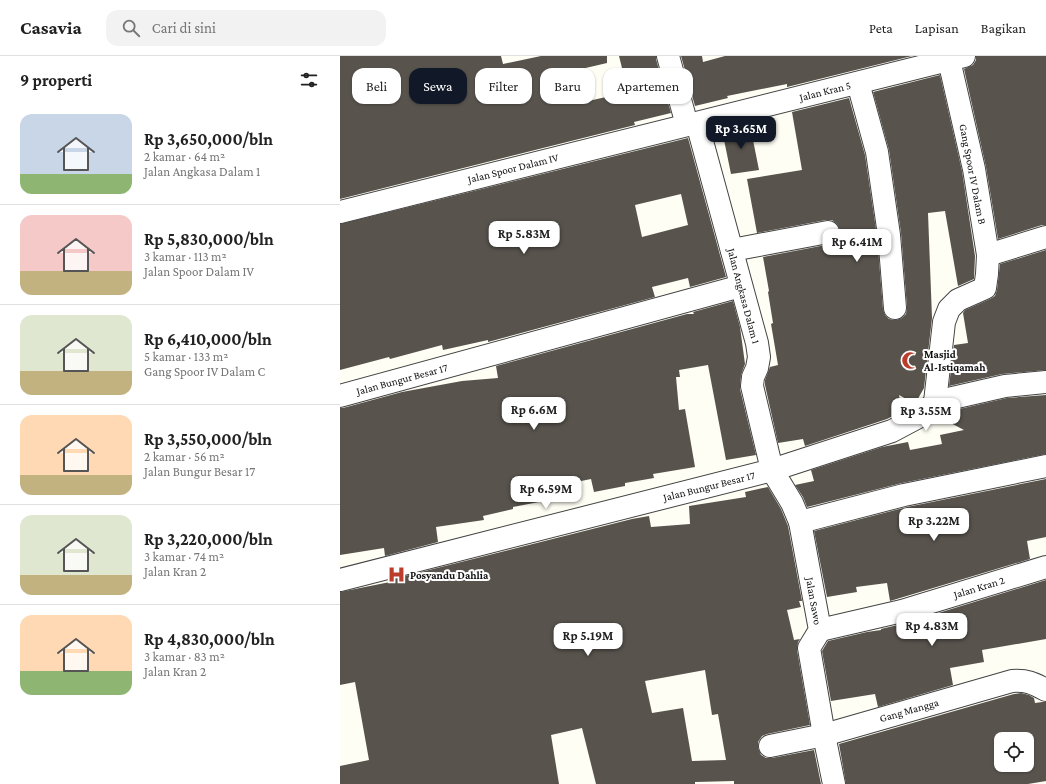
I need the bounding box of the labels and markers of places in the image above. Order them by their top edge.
pin: Rp 3.65M [700,116,782,150]
pin: Rp 5.83M [483,221,565,255]
pin: Rp 6.41M [816,229,898,263]
place label: Masjid Al-Istiqamah [923,348,986,373]
mosque icon: Masjid Al-Istiqamah [901,350,921,370]
pin: Rp 6.6M [497,397,571,431]
pin: Rp 3.55M [885,398,967,432]
pin: Rp 6.59M [505,476,587,510]
pin: Rp 3.22M [893,508,975,542]
hospital icon: Posyandu Dahlia [387,565,407,585]
place label: Posyandu Dahlia [410,569,489,581]
pin: Rp 4.83M [891,613,973,647]
pin: Rp 5.19M [547,623,629,657]

